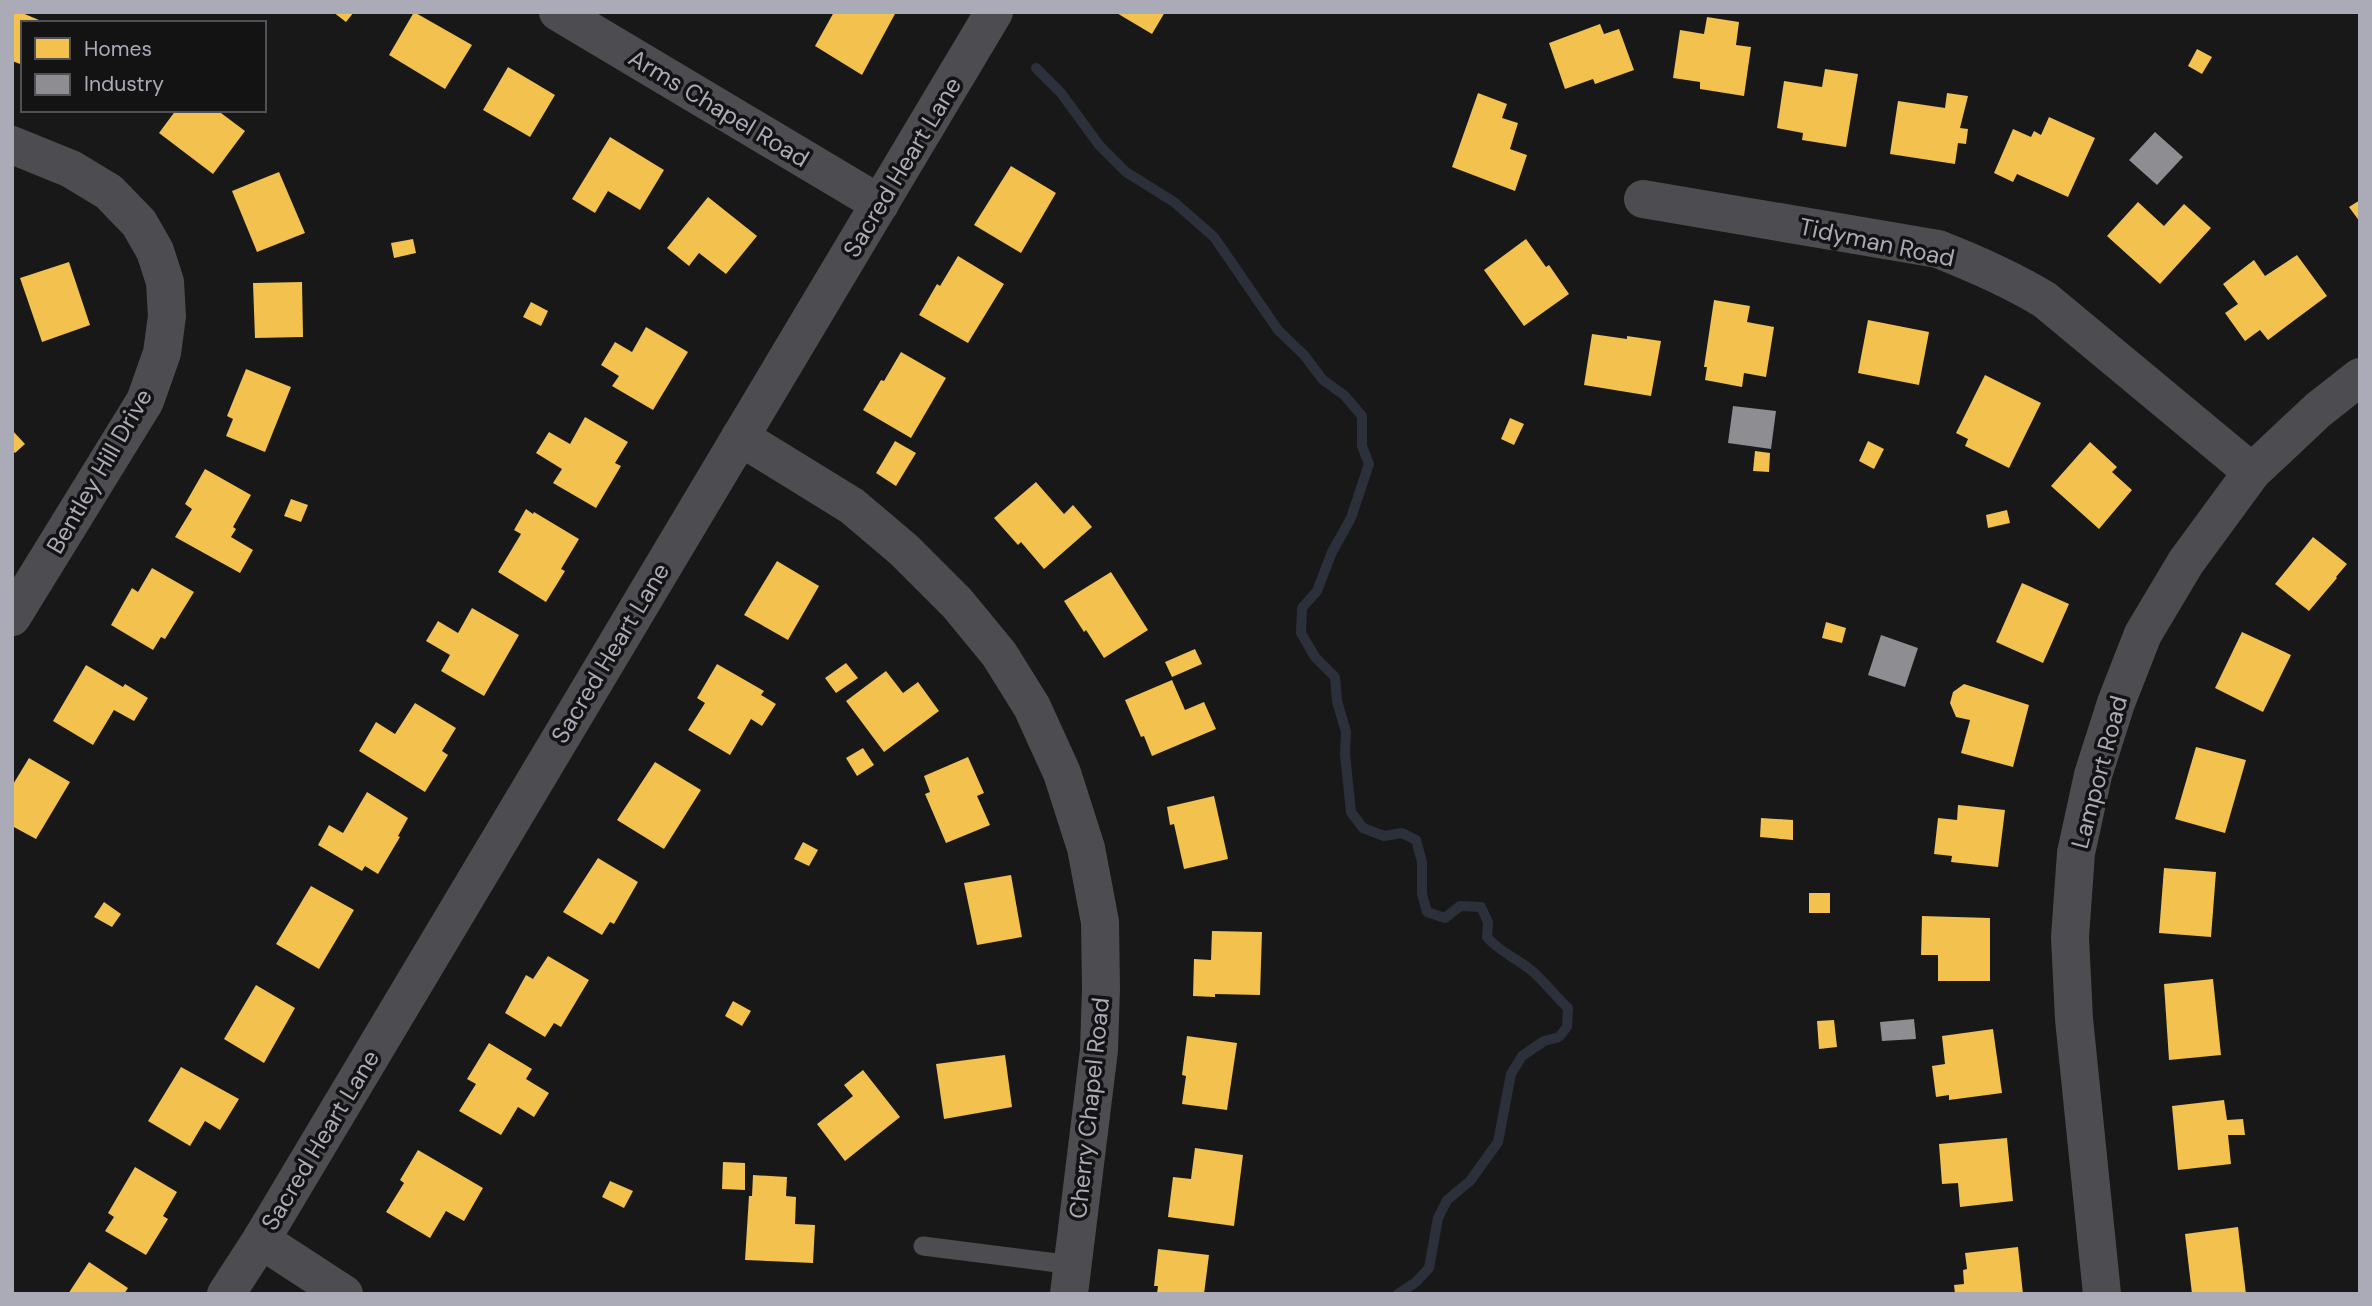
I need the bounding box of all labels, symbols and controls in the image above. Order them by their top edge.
legend [21,21,266,112]
text: Homes [84,35,152,63]
street label: Arms Chapel Road [623,42,815,174]
text: Industry [84,70,164,98]
street label: Sacred Heart Lane [836,71,968,263]
street label: Tidyman Road [1796,210,1958,274]
street label: Bentley Hill Drive [39,383,159,559]
street label: Sacred Heart Lane [544,557,676,749]
street label: Lamport Road [2064,692,2134,852]
street label: Cherry Chapel Road [1062,996,1116,1220]
street label: Sacred Heart Lane [254,1044,386,1236]

